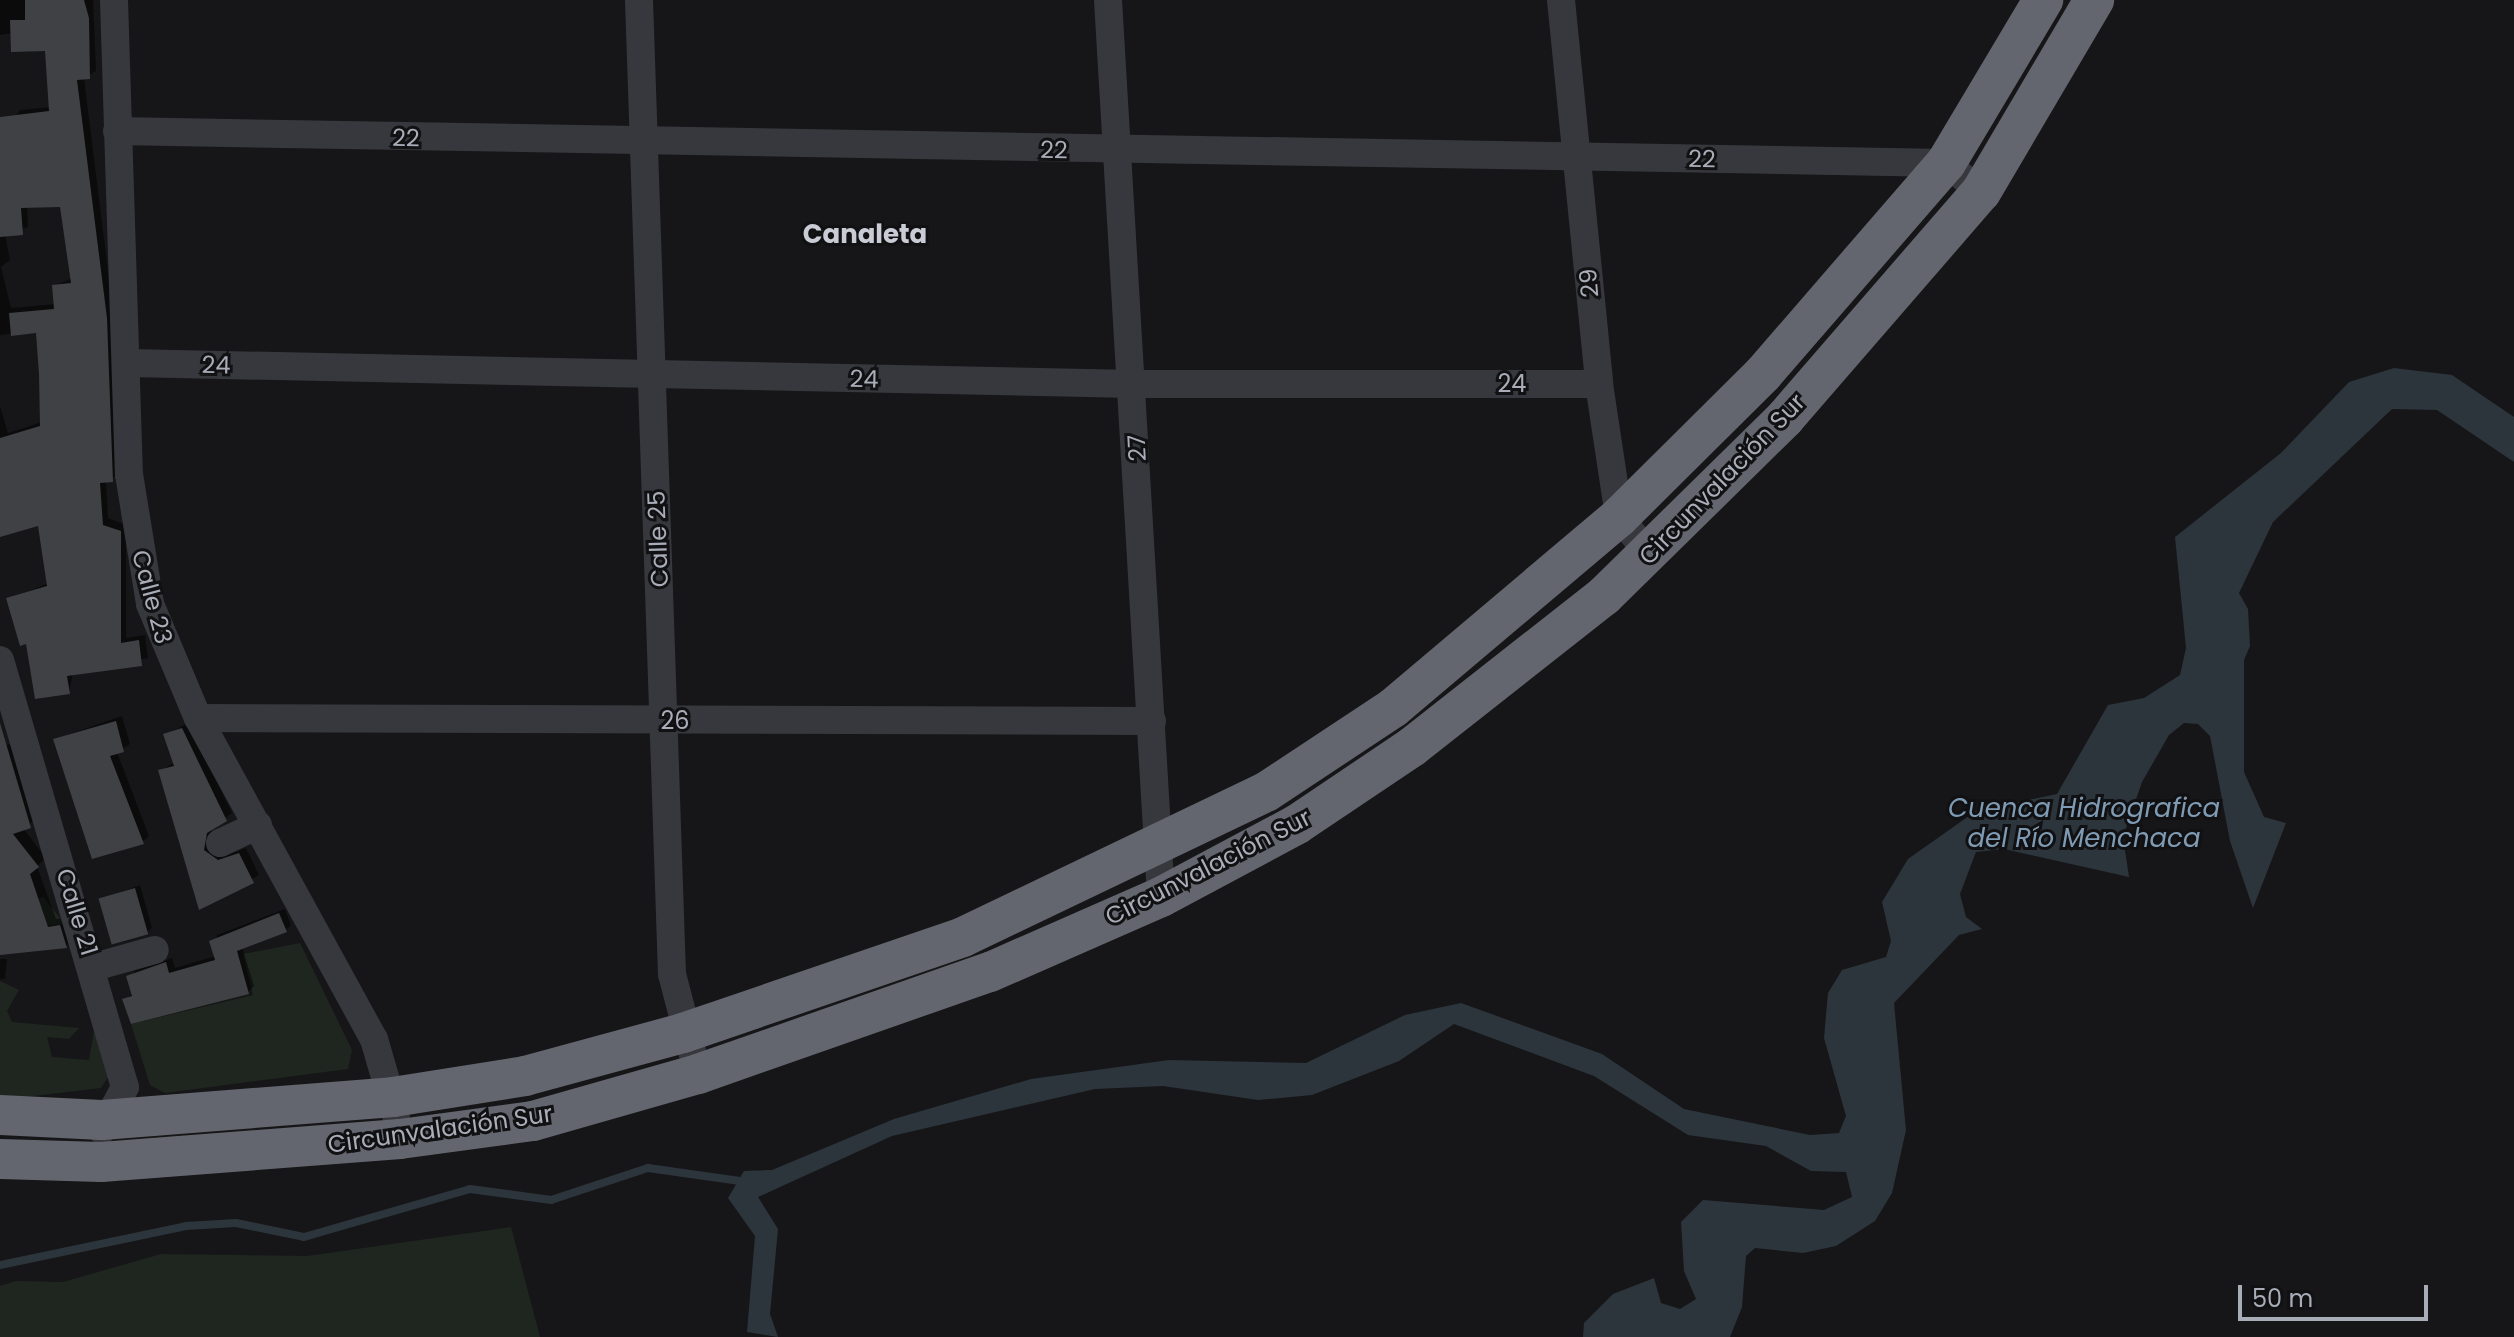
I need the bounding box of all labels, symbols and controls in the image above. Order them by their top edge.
street label: 22 [392,123,420,153]
street label: 22 [1040,135,1068,165]
street label: 22 [1688,144,1716,174]
district label: Canaleta [803,219,927,251]
street label: 29 [1573,267,1605,299]
street label: 24 [201,350,231,380]
street label: 24 [849,364,879,394]
street label: 24 [1498,370,1526,398]
street label: Circunvalación Sur [1633,388,1811,570]
street label: 27 [1122,434,1152,462]
street label: Calle 25 [642,490,674,588]
street label: Calle 23 [126,547,178,647]
street label: 26 [660,707,690,735]
water label: Cuenca Hidrografica del Río Menchaca [1948,793,2220,854]
street label: Circunvalación Sur [1101,803,1315,931]
street label: Calle 21 [50,865,104,959]
street label: Circunvalación Sur [326,1099,554,1159]
scale bar [2242,1269,2432,1319]
text: 50 m [2252,1282,2313,1315]

